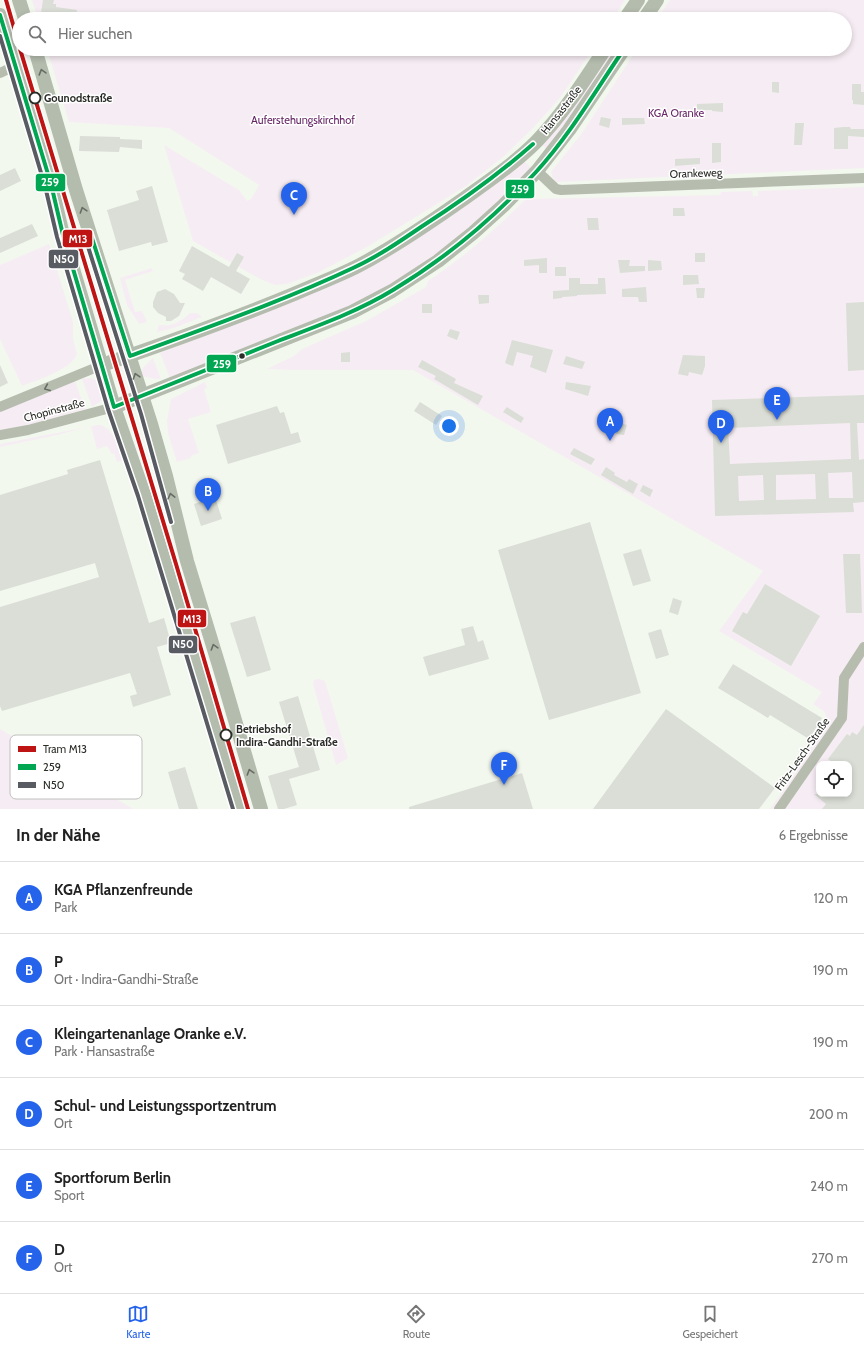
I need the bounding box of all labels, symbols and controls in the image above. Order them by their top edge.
search box [12,12,852,56]
icon: search [26,23,48,45]
text: Hier suchen [58,25,133,43]
one-way arrow [38,69,46,76]
street label: Hansastraße [538,83,585,137]
marker: Gounodstraße [28,91,42,105]
place label: Gounodstraße [44,91,113,105]
park label: KGA Oranke [648,106,704,120]
park label: Auferstehungskirchhof [251,113,355,127]
street label: Orankeweg [669,165,723,181]
line badge: 259 [35,173,66,192]
text: 259 [41,175,59,189]
line badge: 259 [505,179,535,199]
pin: C [281,182,307,215]
text: 259 [511,182,529,196]
one-way arrow [79,207,87,214]
line badge: M13 [62,229,93,248]
text: M13 [68,232,88,246]
line badge: N50 [48,249,79,269]
text: N50 [53,252,75,266]
unlabelled marker [237,351,247,361]
line badge: 259 [206,354,237,373]
text: 259 [213,357,231,371]
one-way arrow [132,373,141,380]
one-way arrow [44,383,51,391]
pin: E [764,387,790,420]
street label: Chopinstraße [22,395,86,425]
pin: A [597,408,623,441]
pin: D [708,410,734,443]
your location [439,416,459,436]
pin: B [195,478,221,511]
one-way arrow [167,492,176,499]
line badge: M13 [177,609,207,628]
text: M13 [182,612,202,626]
line badge: N50 [168,635,198,654]
text: N50 [172,637,194,651]
one-way arrow [210,643,219,650]
street label: Fritz-Lesch-Straße [772,714,833,793]
place label: Betriebshof Indira-Gandhi-Straße [236,722,338,749]
marker: Betriebshof Indira-Gandhi-Straße [219,728,233,742]
legend [10,735,142,799]
text: Tram M13 [43,742,87,756]
pin: F [491,752,517,785]
text: 259 [43,760,61,774]
map controls [816,761,852,797]
button: locate [816,761,852,797]
one-way arrow [246,768,255,775]
text: N50 [43,778,65,792]
text: In der Nähe [16,825,100,845]
text: 6 Ergebnisse [779,827,848,843]
text: KGA Pflanzenfreunde [54,881,193,899]
text: A [25,890,33,906]
text: 120 m [814,890,848,906]
text: Park [54,899,77,915]
text: P [54,953,63,971]
text: B [25,962,33,978]
text: 190 m [813,962,848,978]
text: Ort · Indira-Gandhi-Straße [54,971,198,987]
text: Kleingartenanlage Oranke e.V. [54,1025,246,1043]
text: C [25,1034,33,1050]
text: 190 m [813,1034,848,1050]
text: Park · Hansastraße [54,1043,155,1059]
text: Schul- und Leistungssportzentrum [54,1097,277,1115]
text: D [24,1106,34,1122]
text: 200 m [809,1106,848,1122]
text: Ort [54,1115,72,1131]
text: Sportforum Berlin [54,1169,171,1187]
text: E [25,1178,33,1194]
text: 240 m [810,1178,848,1194]
text: Sport [54,1187,84,1203]
text: D [54,1241,65,1259]
text: F [26,1250,32,1266]
text: 270 m [811,1250,848,1266]
text: Ort [54,1259,72,1275]
tab: Karte [126,1303,150,1341]
tab: Route [403,1303,430,1341]
tab: Gespeichert [682,1303,738,1341]

